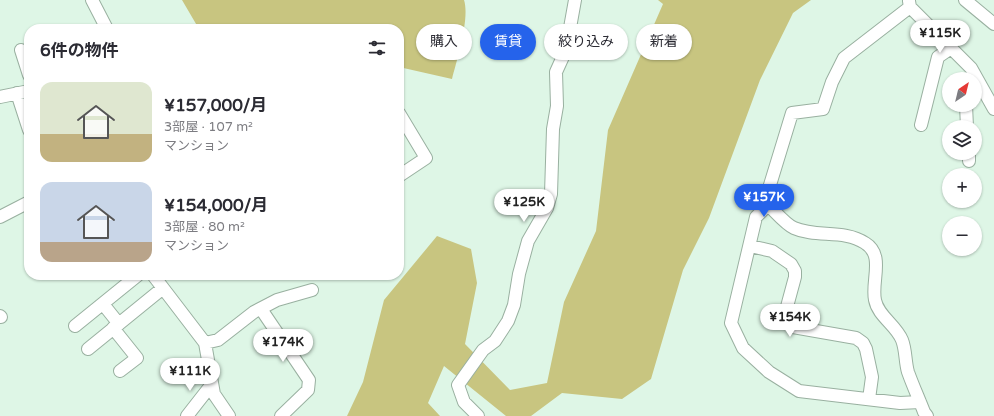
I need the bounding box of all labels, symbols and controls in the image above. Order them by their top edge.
pin: ¥115K [912,20,968,54]
chip: 購入 [416,24,472,60]
chip: 賃貸 [480,24,536,60]
chip: 絞り込み [544,24,628,60]
chip: 新着 [636,24,692,60]
text: ¥115K [919,25,961,41]
icon: filters [366,37,388,59]
text: 6件の物件 [40,40,119,61]
north arrow [942,72,982,112]
map controls [942,72,982,256]
text: ¥157,000/月 [164,95,267,116]
icon: home [72,98,120,146]
text: 3部屋 · 107 m² [164,119,253,135]
button: layers [942,120,982,160]
text: マンション [164,138,229,154]
button: + [942,168,982,208]
pin: ¥157K [736,184,792,218]
pin: ¥125K [496,189,552,223]
text: ¥157K [743,189,785,205]
text: ¥125K [503,194,545,210]
text: ¥154,000/月 [164,195,268,216]
icon: home [72,198,120,246]
button: − [942,216,982,256]
text: 3部屋 · 80 m² [164,219,245,235]
text: マンション [164,238,229,254]
pin: ¥154K [762,304,818,338]
text: ¥154K [769,309,811,325]
pin: ¥174K [255,329,311,363]
text: ¥174K [262,334,304,350]
pin: ¥111K [162,358,218,392]
text: ¥111K [169,363,211,379]

